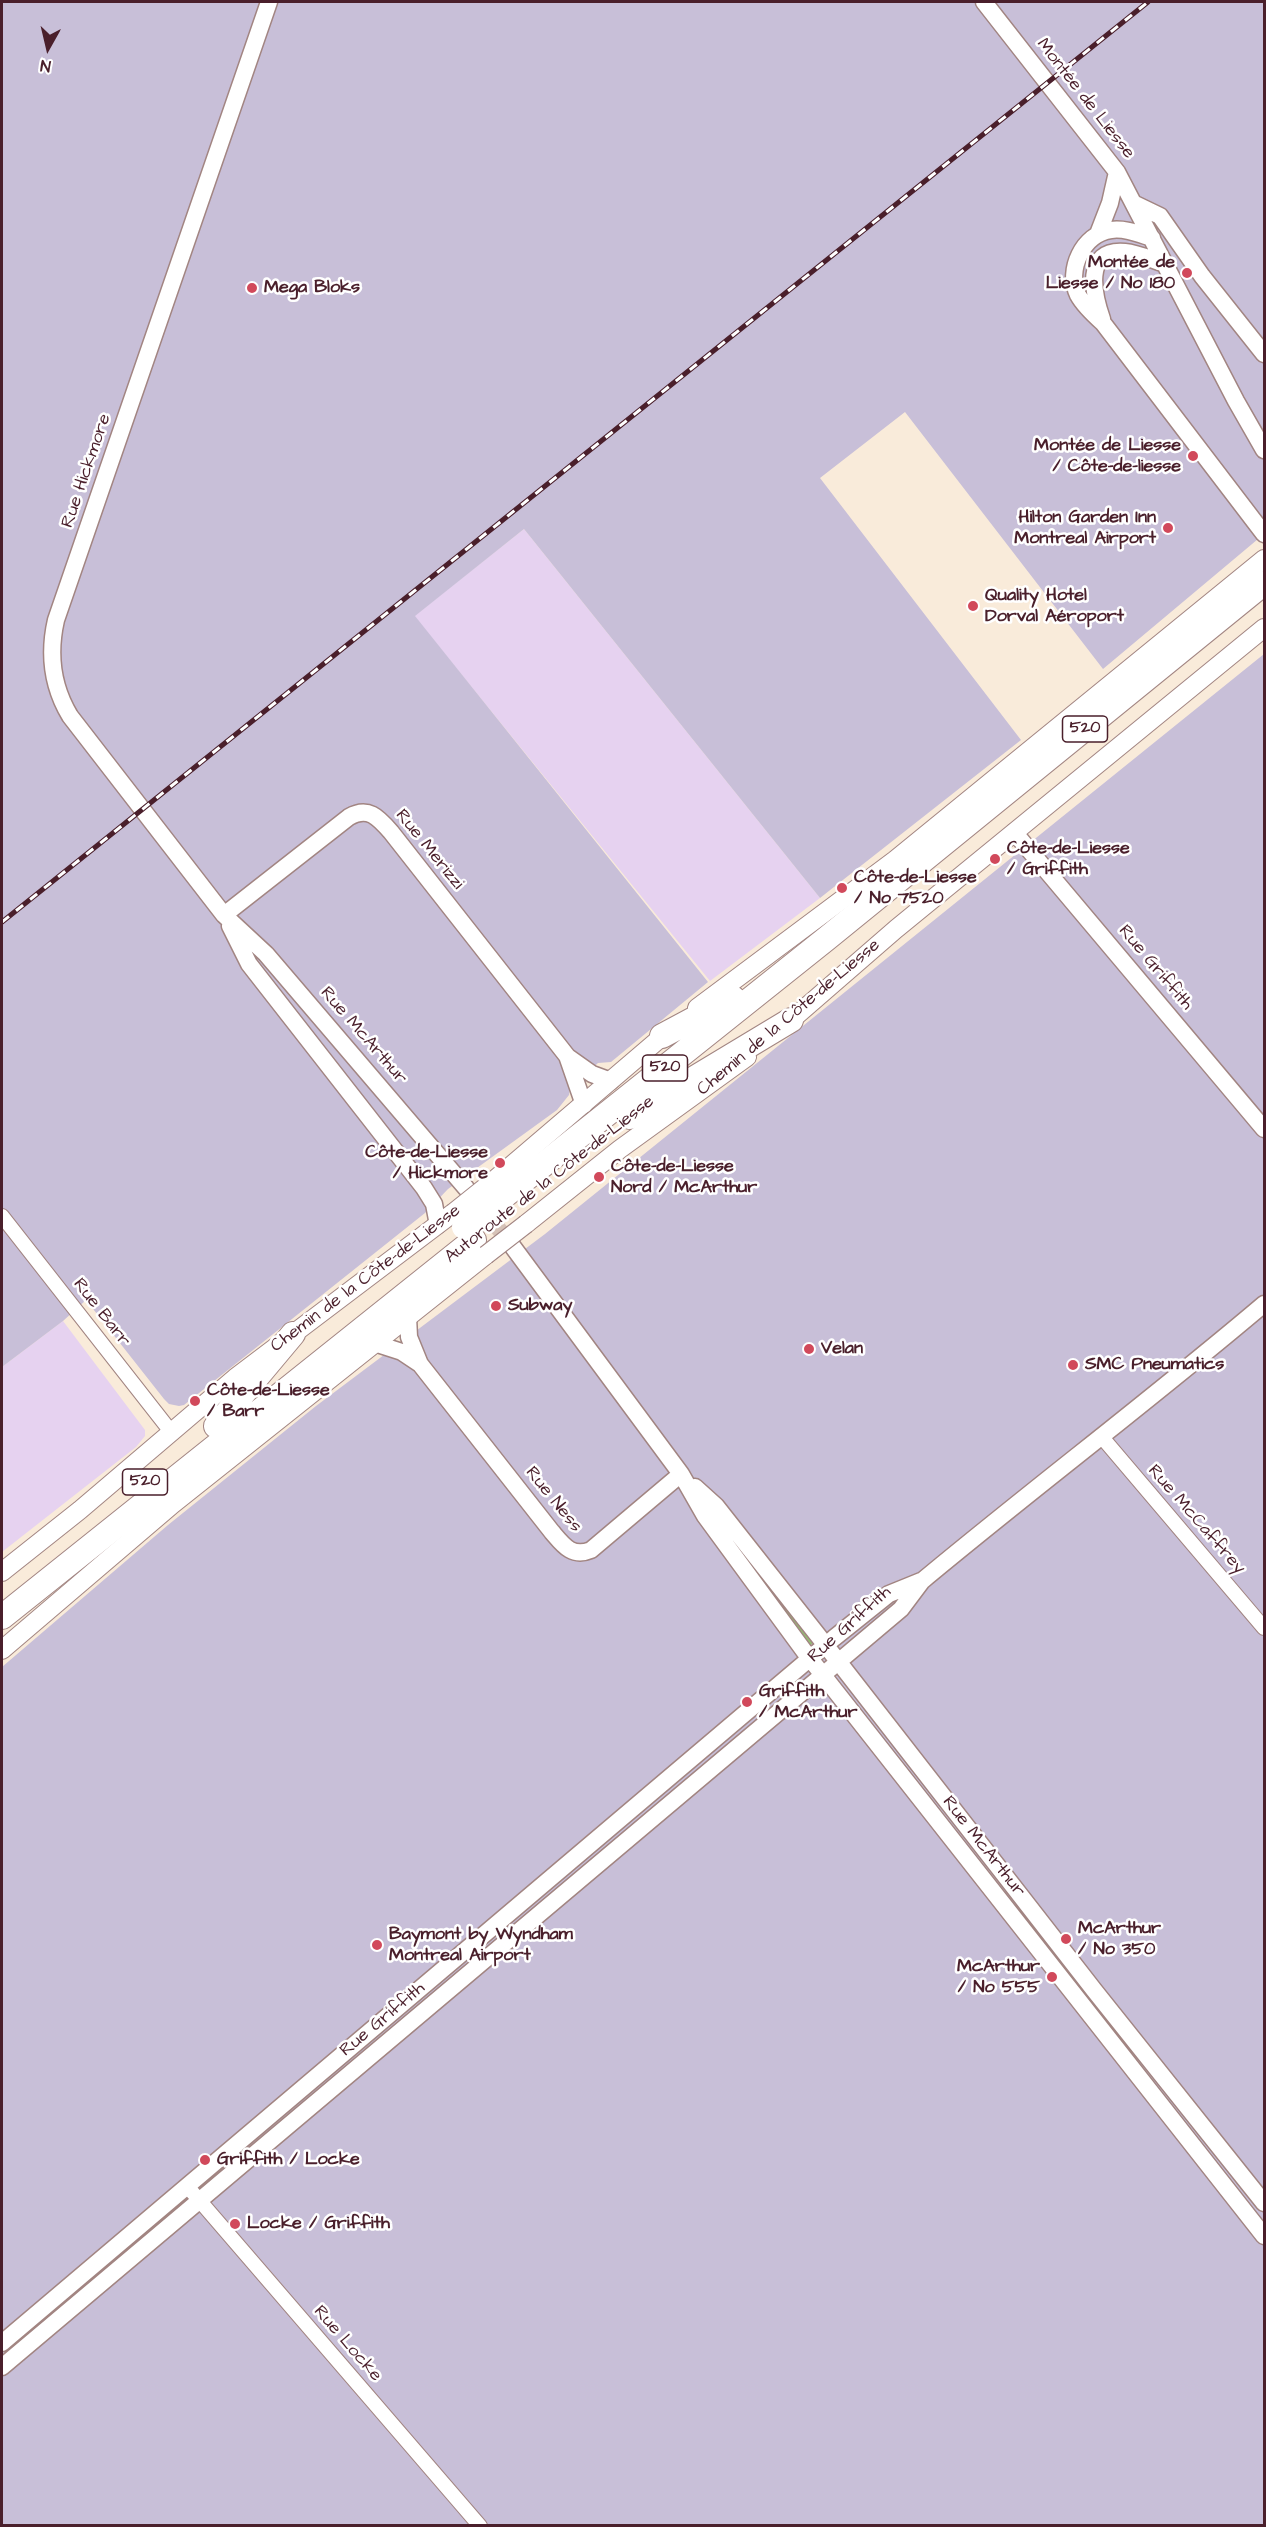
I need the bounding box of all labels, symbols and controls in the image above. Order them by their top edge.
north arrow [18,18,78,78]
street label: Montée de Liesse [1031,34,1139,164]
text: N [39,54,52,77]
place label: Montée de Liesse / No 180 [1046,252,1175,294]
marker: Montée de Liesse / No 180 [1180,266,1194,280]
place label: Mega Bloks [264,277,360,299]
marker: Mega Bloks [245,281,259,295]
street label: Rue Hickmore [57,411,117,531]
place label: Montée de Liesse / Côte-de-liesse [1034,435,1181,478]
marker: Montée de Liesse / Côte-de-liesse [1186,449,1200,463]
place label: Hilton Garden Inn Montreal Airport [1014,507,1156,550]
marker: Hilton Garden Inn Montreal Airport [1161,521,1175,535]
place label: Quality Hotel Dorval Aéroport [985,585,1124,628]
marker: Quality Hotel Dorval Aéroport [966,599,980,613]
road number: 520 [1062,716,1108,742]
street label: Rue Merizzi [390,806,468,894]
place label: Côte-de-Liesse / Griffith [1007,838,1130,880]
marker: Côte-de-Liesse / Griffith [988,852,1002,866]
place label: Côte-de-Liesse / No 7520 [854,867,977,910]
marker: Côte-de-Liesse / No 7520 [835,881,849,895]
street label: Rue Griffith [1113,921,1197,1015]
street label: Chemin de la Côte-de-Liesse [693,935,885,1101]
street label: Rue McArthur [315,983,411,1089]
road number: 520 [642,1055,688,1081]
street label: Autoroute de la Côte-de-Liesse [441,1092,659,1268]
place label: Côte-de-Liesse / Hickmore [365,1142,488,1184]
marker: Côte-de-Liesse / Hickmore [493,1156,507,1170]
place label: Côte-de-Liesse Nord / McArthur [611,1156,757,1198]
marker: Côte-de-Liesse Nord / McArthur [592,1170,606,1184]
street label: Chemin de la Côte-de-Liesse [267,1200,465,1358]
street label: Rue Barr [68,1275,134,1351]
place label: Subway [508,1295,572,1317]
marker: Subway [489,1299,503,1313]
place label: Velan [821,1338,863,1360]
marker: Velan [802,1342,816,1356]
place label: SMC Pneumatics [1085,1354,1224,1376]
marker: SMC Pneumatics [1066,1358,1080,1372]
place label: Côte-de-Liesse / Barr [207,1380,330,1422]
marker: Côte-de-Liesse / Barr [188,1394,202,1408]
street label: Rue McCaffrey [1143,1461,1249,1579]
street label: Rue Ness [520,1463,586,1537]
road number: 520 [122,1469,168,1495]
street label: Rue Griffith [804,1582,896,1668]
place label: Griffith / McArthur [759,1681,857,1724]
marker: Griffith / McArthur [740,1695,754,1709]
street label: Rue McArthur [937,1792,1029,1902]
place label: McArthur / No 350 [1078,1918,1161,1960]
place label: Baymont by Wyndham Montreal Airport [389,1924,573,1966]
marker: McArthur / No 350 [1059,1932,1073,1946]
marker: Baymont by Wyndham Montreal Airport [370,1938,384,1952]
place label: McArthur / No 555 [957,1956,1040,1998]
marker: McArthur / No 555 [1045,1970,1059,1984]
street label: Rue Griffith [336,1978,430,2062]
place label: Griffith / Locke [217,2149,360,2171]
marker: Griffith / Locke [198,2153,212,2167]
place label: Locke / Griffith [247,2213,390,2235]
marker: Locke / Griffith [228,2217,242,2231]
street label: Rue Locke [308,2302,386,2386]

